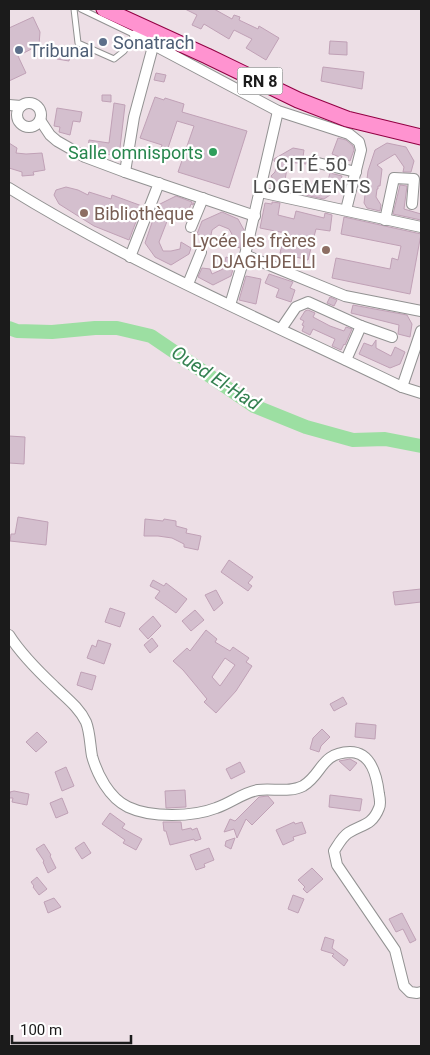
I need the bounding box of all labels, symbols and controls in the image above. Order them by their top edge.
place label: Sonatrach [113,32,194,53]
marker: Sonatrach [97,36,109,48]
place label: Tribunal [29,40,94,61]
marker: Tribunal [13,44,25,56]
road number: RN 8 [238,68,282,94]
place label: Salle omnisports [68,142,203,163]
marker: Salle omnisports [207,146,219,158]
district label: CITÉ 50 LOGEMENTS [253,153,371,198]
place label: Bibliothèque [94,203,194,224]
marker: Bibliothèque [78,207,90,219]
place label: Lycée les frères DJAGHDELLI [192,230,316,272]
marker: Lycée les frères DJAGHDELLI [320,244,332,256]
water label: Oued El-Had [167,341,265,416]
scale bar [12,1012,131,1044]
text: 100 m [20,1021,62,1039]

